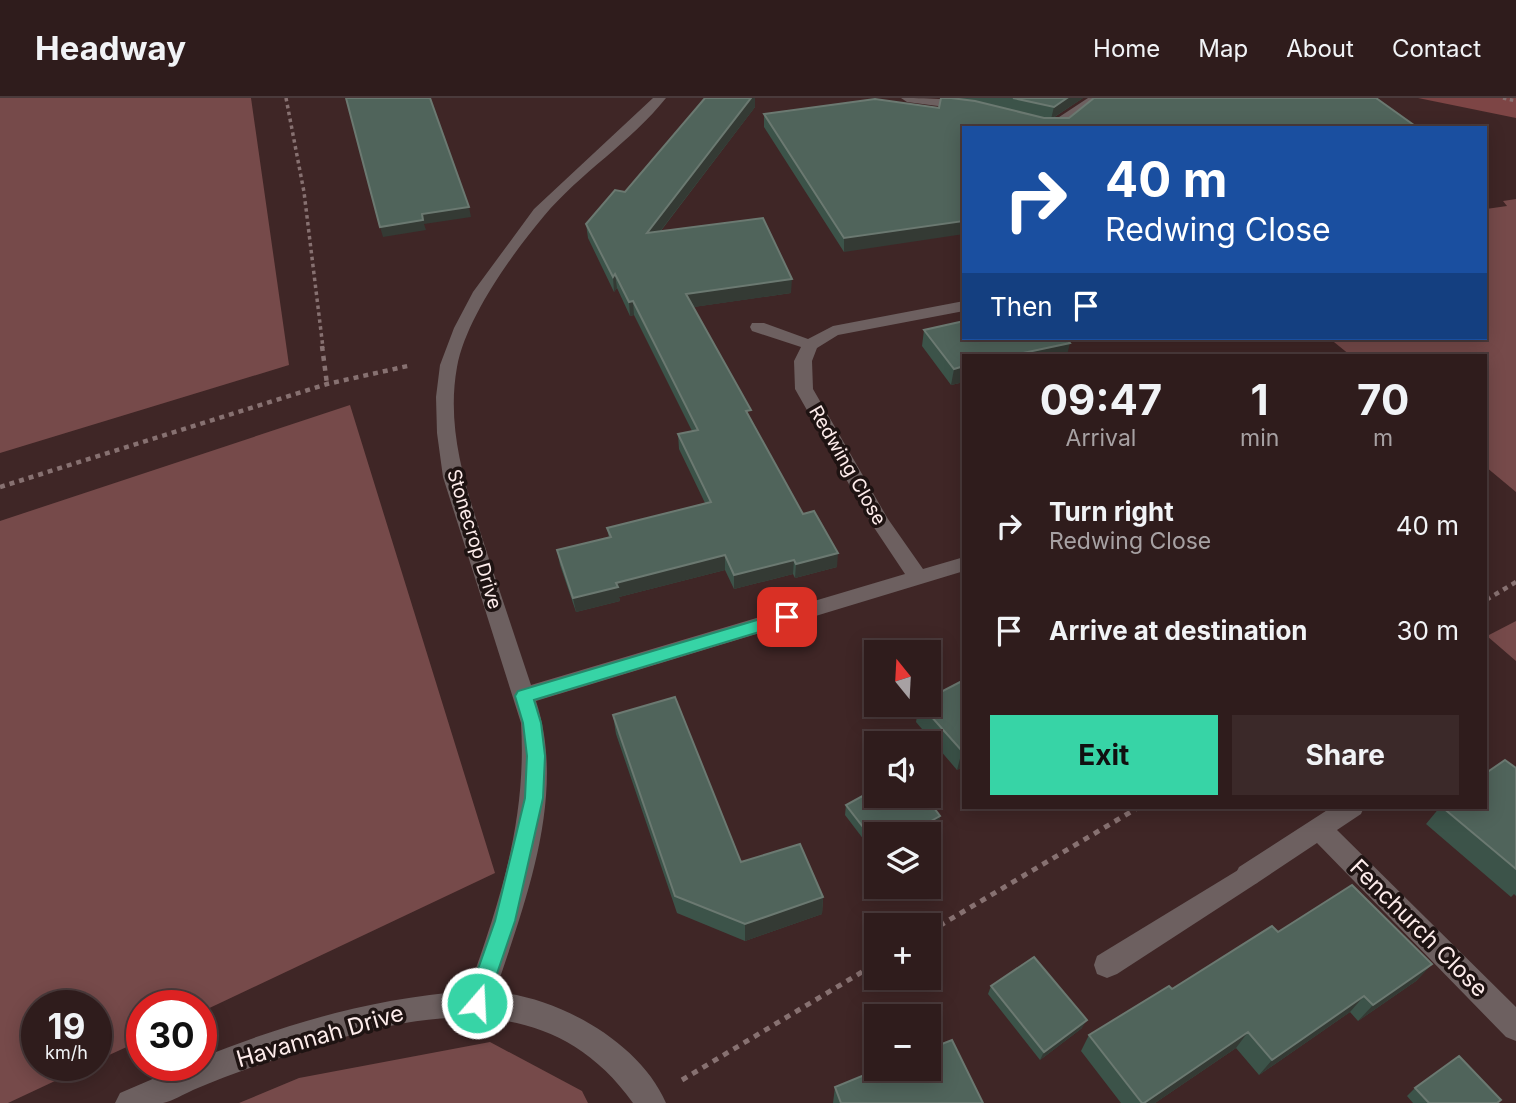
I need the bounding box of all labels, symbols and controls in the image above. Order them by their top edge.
text: Headway [35,28,186,68]
text: Home [1093,34,1160,63]
text: Map [1198,34,1248,63]
text: About [1286,34,1354,63]
text: Contact [1392,34,1481,63]
text: 40 m [1105,150,1228,209]
icon: right [990,154,1081,245]
text: Redwing Close [1105,210,1331,249]
icon: arrive [1067,287,1105,325]
text: Then [990,291,1053,322]
text: 09:47 [1040,374,1162,425]
text: 1 [1251,374,1269,425]
text: 70 [1357,374,1409,425]
street label: Redwing Close [804,401,891,529]
text: Arrival [1066,424,1136,452]
text: min [1240,424,1279,452]
text: m [1373,424,1393,452]
street label: Stonecrop Drive [442,466,507,612]
text: Turn right [1049,496,1174,527]
icon: right [990,507,1028,545]
text: 40 m [1396,510,1459,541]
text: Redwing Close [1049,527,1211,555]
pin [757,587,817,647]
icon: arrive [768,598,806,636]
icon: arrive [990,612,1028,650]
text: Arrive at destination [1049,615,1308,646]
text: 30 m [1396,615,1459,646]
north arrow [864,640,942,718]
map controls [864,640,941,1081]
button: Exit [990,715,1218,795]
button: Share [1232,715,1459,795]
button: sound [864,731,941,808]
button: layers [864,822,941,899]
street label: Fenchurch Close [1344,853,1494,1003]
button: + [864,913,941,990]
position arrow [440,966,514,1040]
speed limit sign: 30 [126,990,217,1081]
street label: Havannah Drive [233,999,407,1073]
button: − [864,1004,941,1081]
text: 19 [48,1005,85,1047]
text: km/h [45,1042,88,1063]

